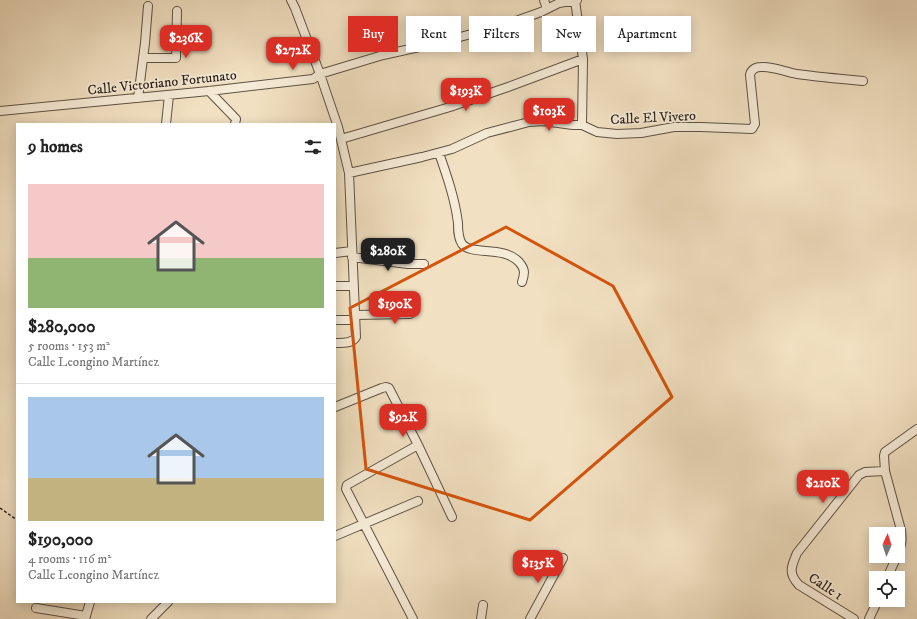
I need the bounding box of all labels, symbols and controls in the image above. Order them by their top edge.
chip: Buy [348,16,398,52]
chip: Rent [406,16,461,52]
chip: Filters [469,16,534,52]
chip: New [542,16,596,52]
chip: Apartment [604,16,691,52]
pin: $236K [158,25,214,59]
text: $236K [169,30,203,46]
pin: $272K [265,37,321,71]
text: $272K [275,42,311,58]
street label: Calle Victoriano Fortunato [87,66,238,100]
pin: $193K [438,78,494,112]
text: $193K [450,83,482,99]
pin: $103K [521,98,577,132]
text: $103K [533,103,565,119]
street label: Calle El Vivero [610,107,697,129]
text: 9 homes [28,136,83,158]
icon: filters [302,136,324,158]
icon: home [140,210,212,282]
pin: $280K [360,238,416,272]
text: $280K [370,243,406,259]
pin: $190K [367,291,423,325]
text: $190K [378,296,412,312]
text: $280,000 [28,316,95,338]
text: 5 rooms · 153 m² [28,338,110,354]
text: Calle Leongino Martínez [28,354,159,370]
pin: $92K [379,404,427,438]
text: $92K [388,409,418,425]
icon: home [140,423,212,495]
pin: $210K [795,470,851,504]
text: $210K [806,475,840,491]
north arrow [869,527,905,563]
map controls [869,527,905,607]
text: $190,000 [28,529,93,551]
pin: $135K [510,550,566,584]
text: 4 rooms · 116 m² [28,551,111,567]
text: $135K [522,555,554,571]
text: Calle Leongino Martínez [28,567,159,583]
street label: Calle 1 [805,569,846,605]
button: locate [869,571,905,607]

